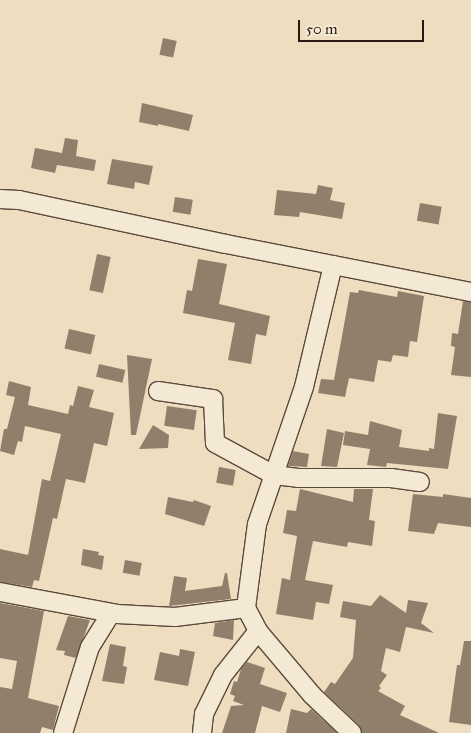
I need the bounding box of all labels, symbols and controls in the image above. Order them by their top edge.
scale bar [301,10,427,42]
text: 50 m [306,20,338,38]

